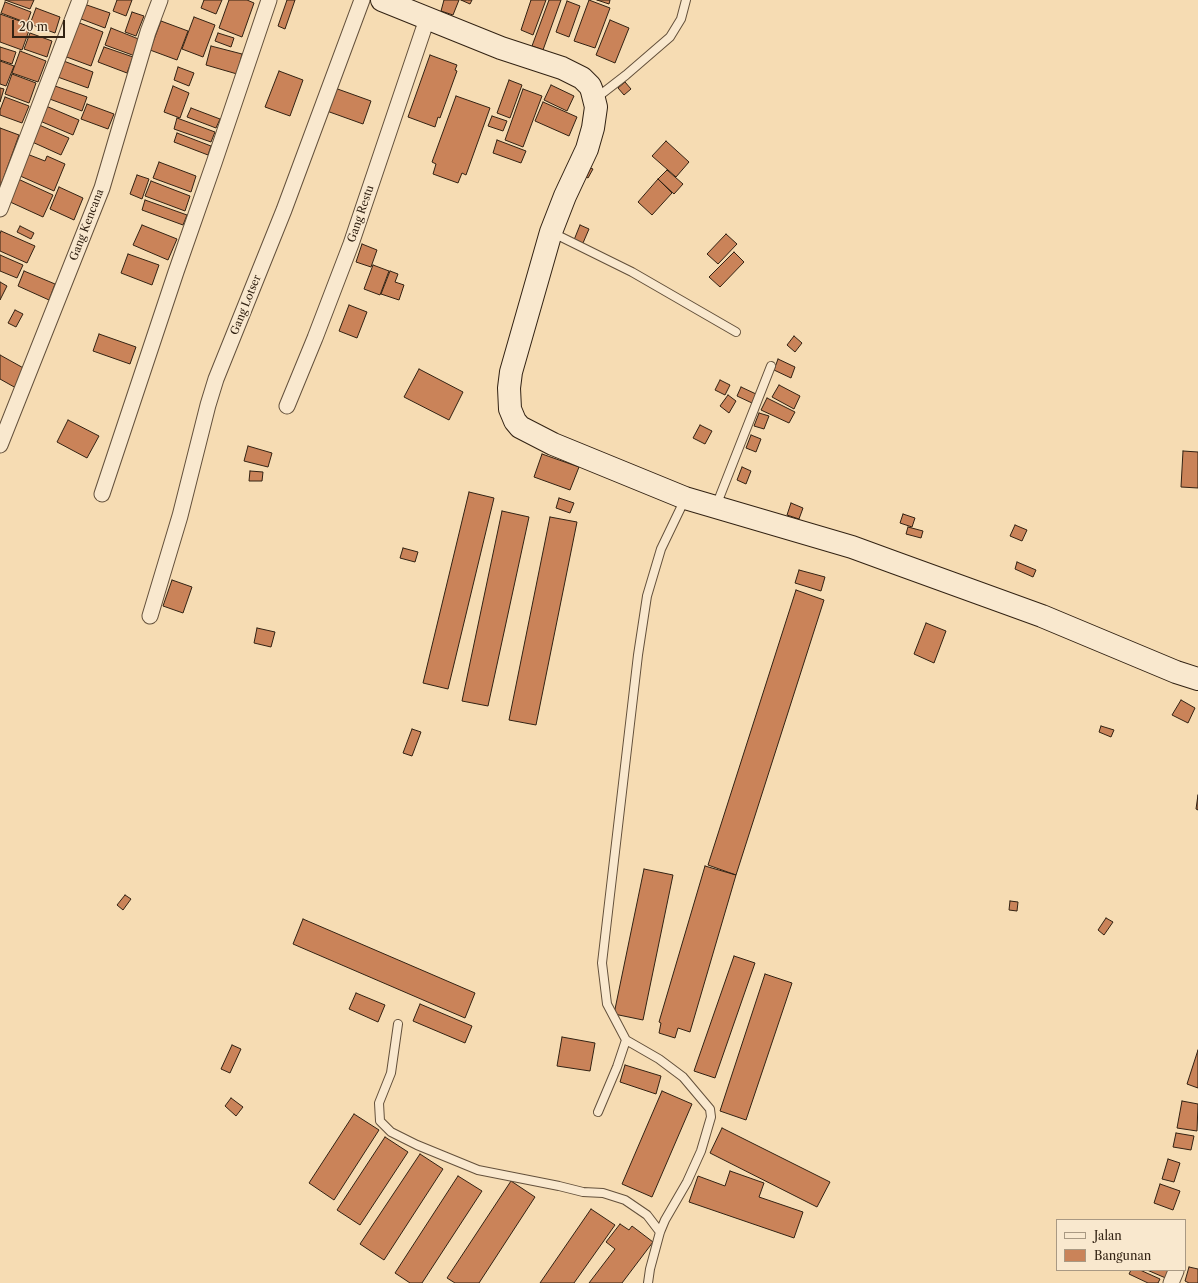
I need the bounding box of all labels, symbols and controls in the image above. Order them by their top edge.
scale bar [14,12,67,38]
text: 20 m [19,19,48,34]
street label: Gang Restu [345,184,377,244]
street label: Gang Kencana [67,187,107,263]
street label: Gang Lotser [228,273,264,337]
legend [1056,1219,1186,1271]
text: Jalan [1094,1228,1122,1243]
text: Bangunan [1094,1248,1151,1263]

